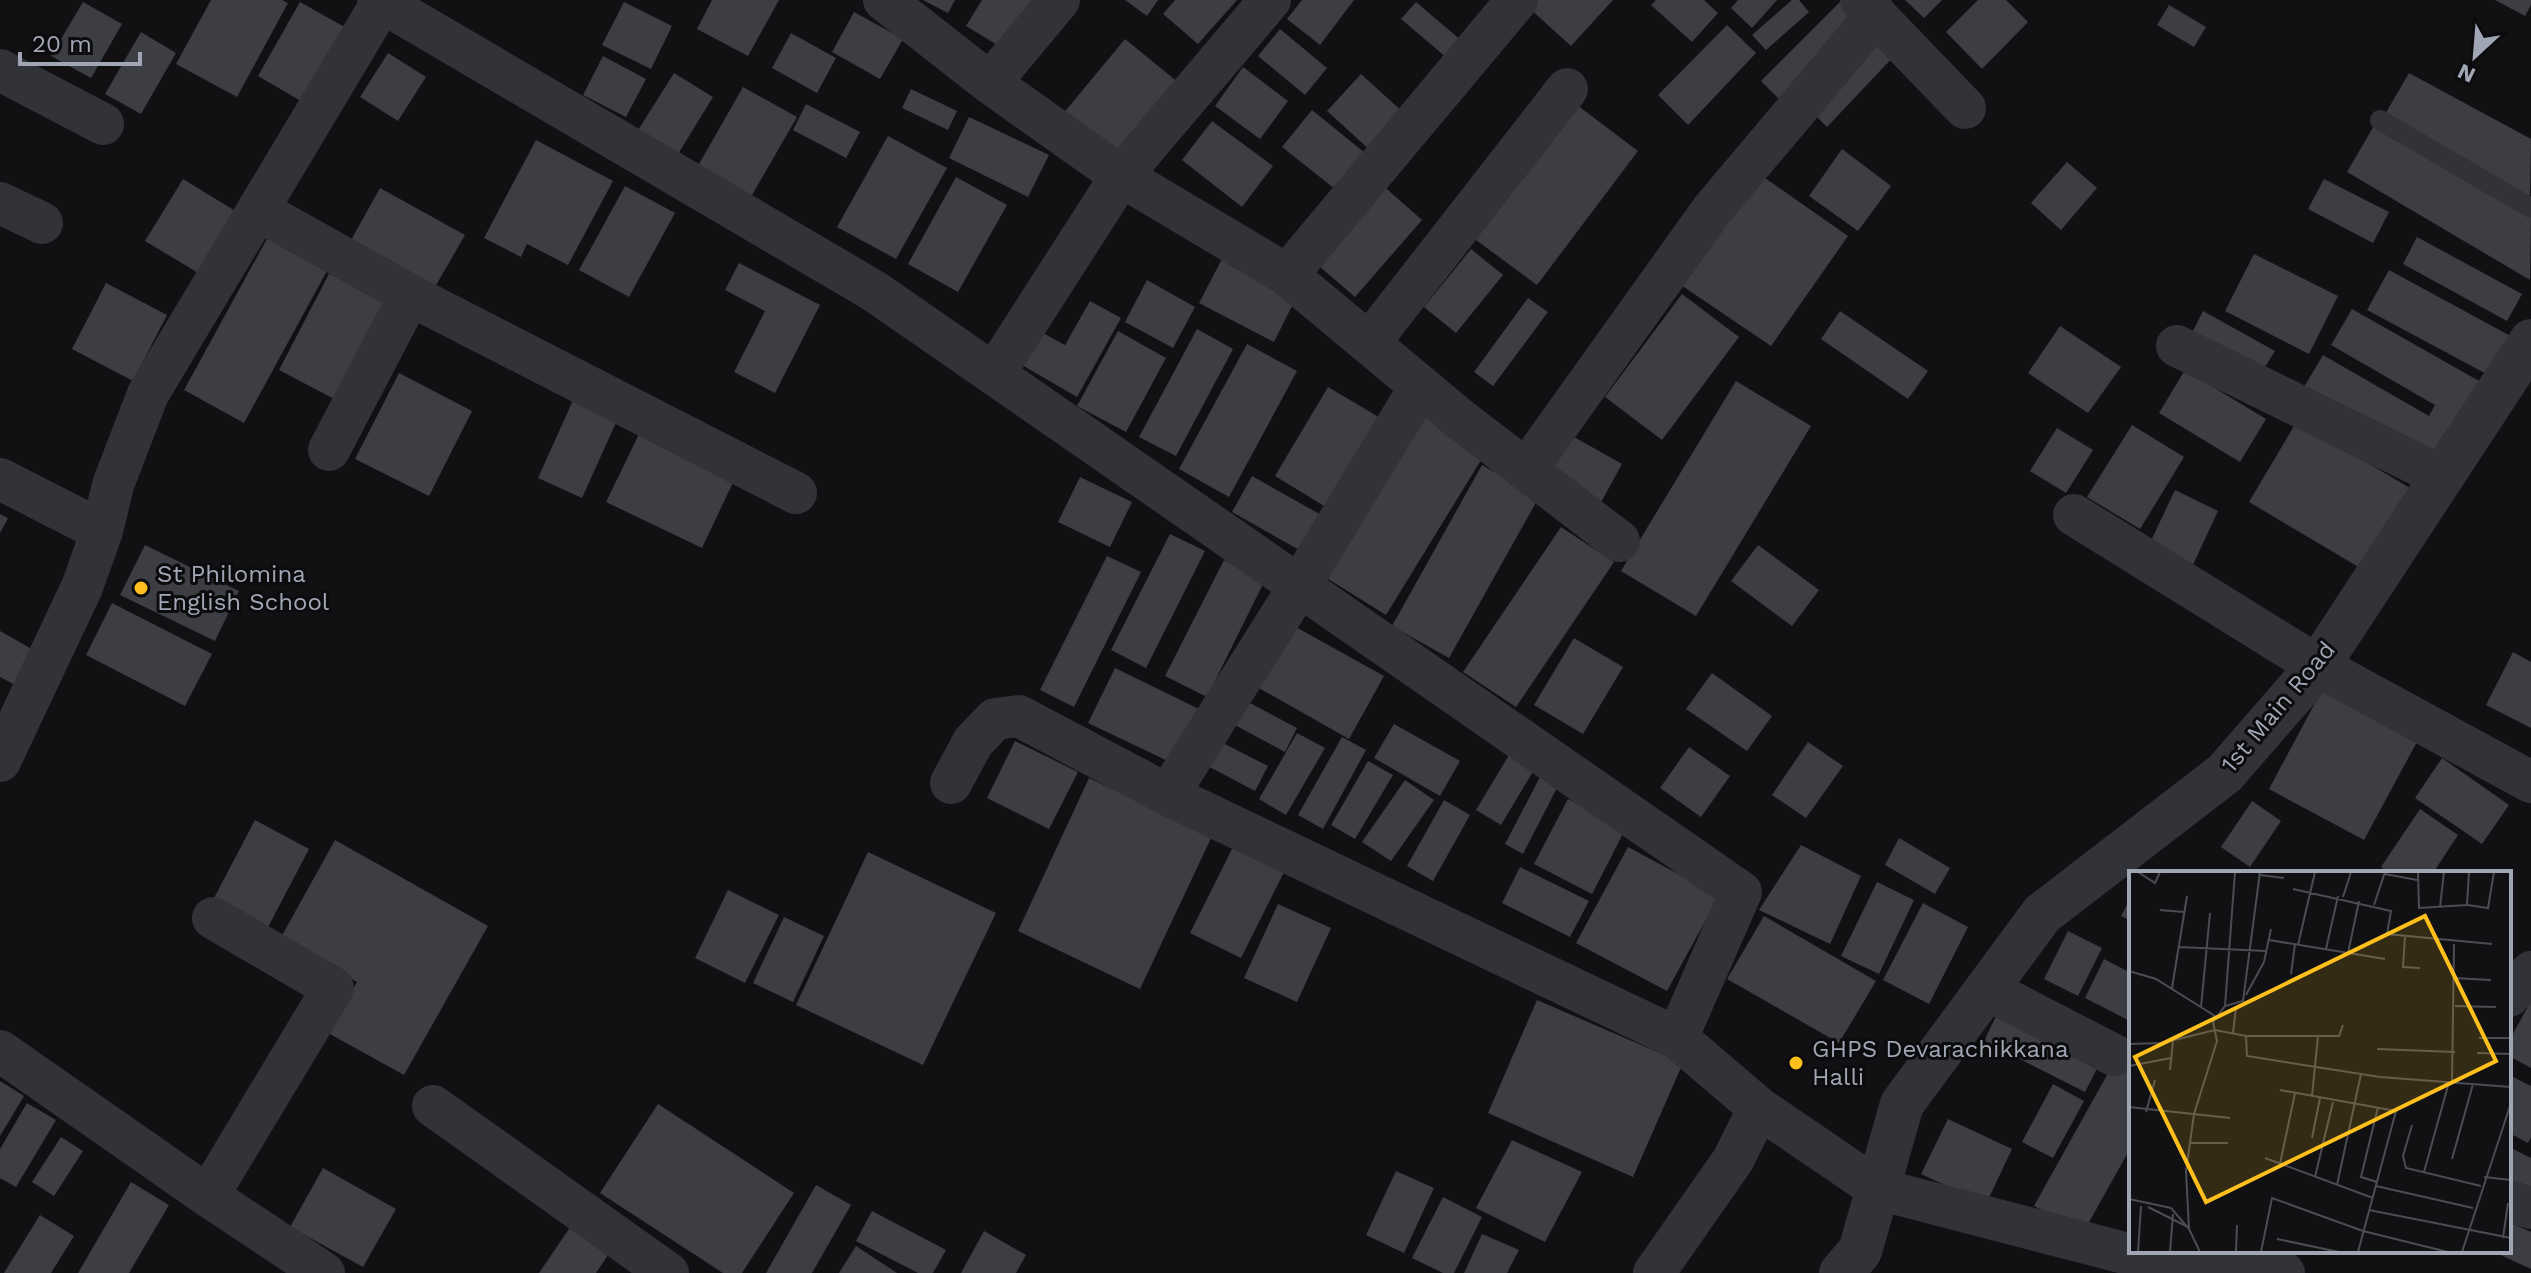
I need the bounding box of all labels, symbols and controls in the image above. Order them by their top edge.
scale bar [20,16,140,66]
north arrow [2435,16,2515,96]
text: 20 m [32,30,92,58]
text: N [2454,59,2479,88]
place label: St Philomina English School [157,560,330,616]
marker: St Philomina English School [132,579,150,597]
street label: 1st Main Road [2215,636,2341,778]
inset map [2129,871,2511,1253]
place label: GHPS Devarachikkana Halli [1812,1035,2069,1091]
marker: GHPS Devarachikkana Halli [1787,1054,1805,1072]

